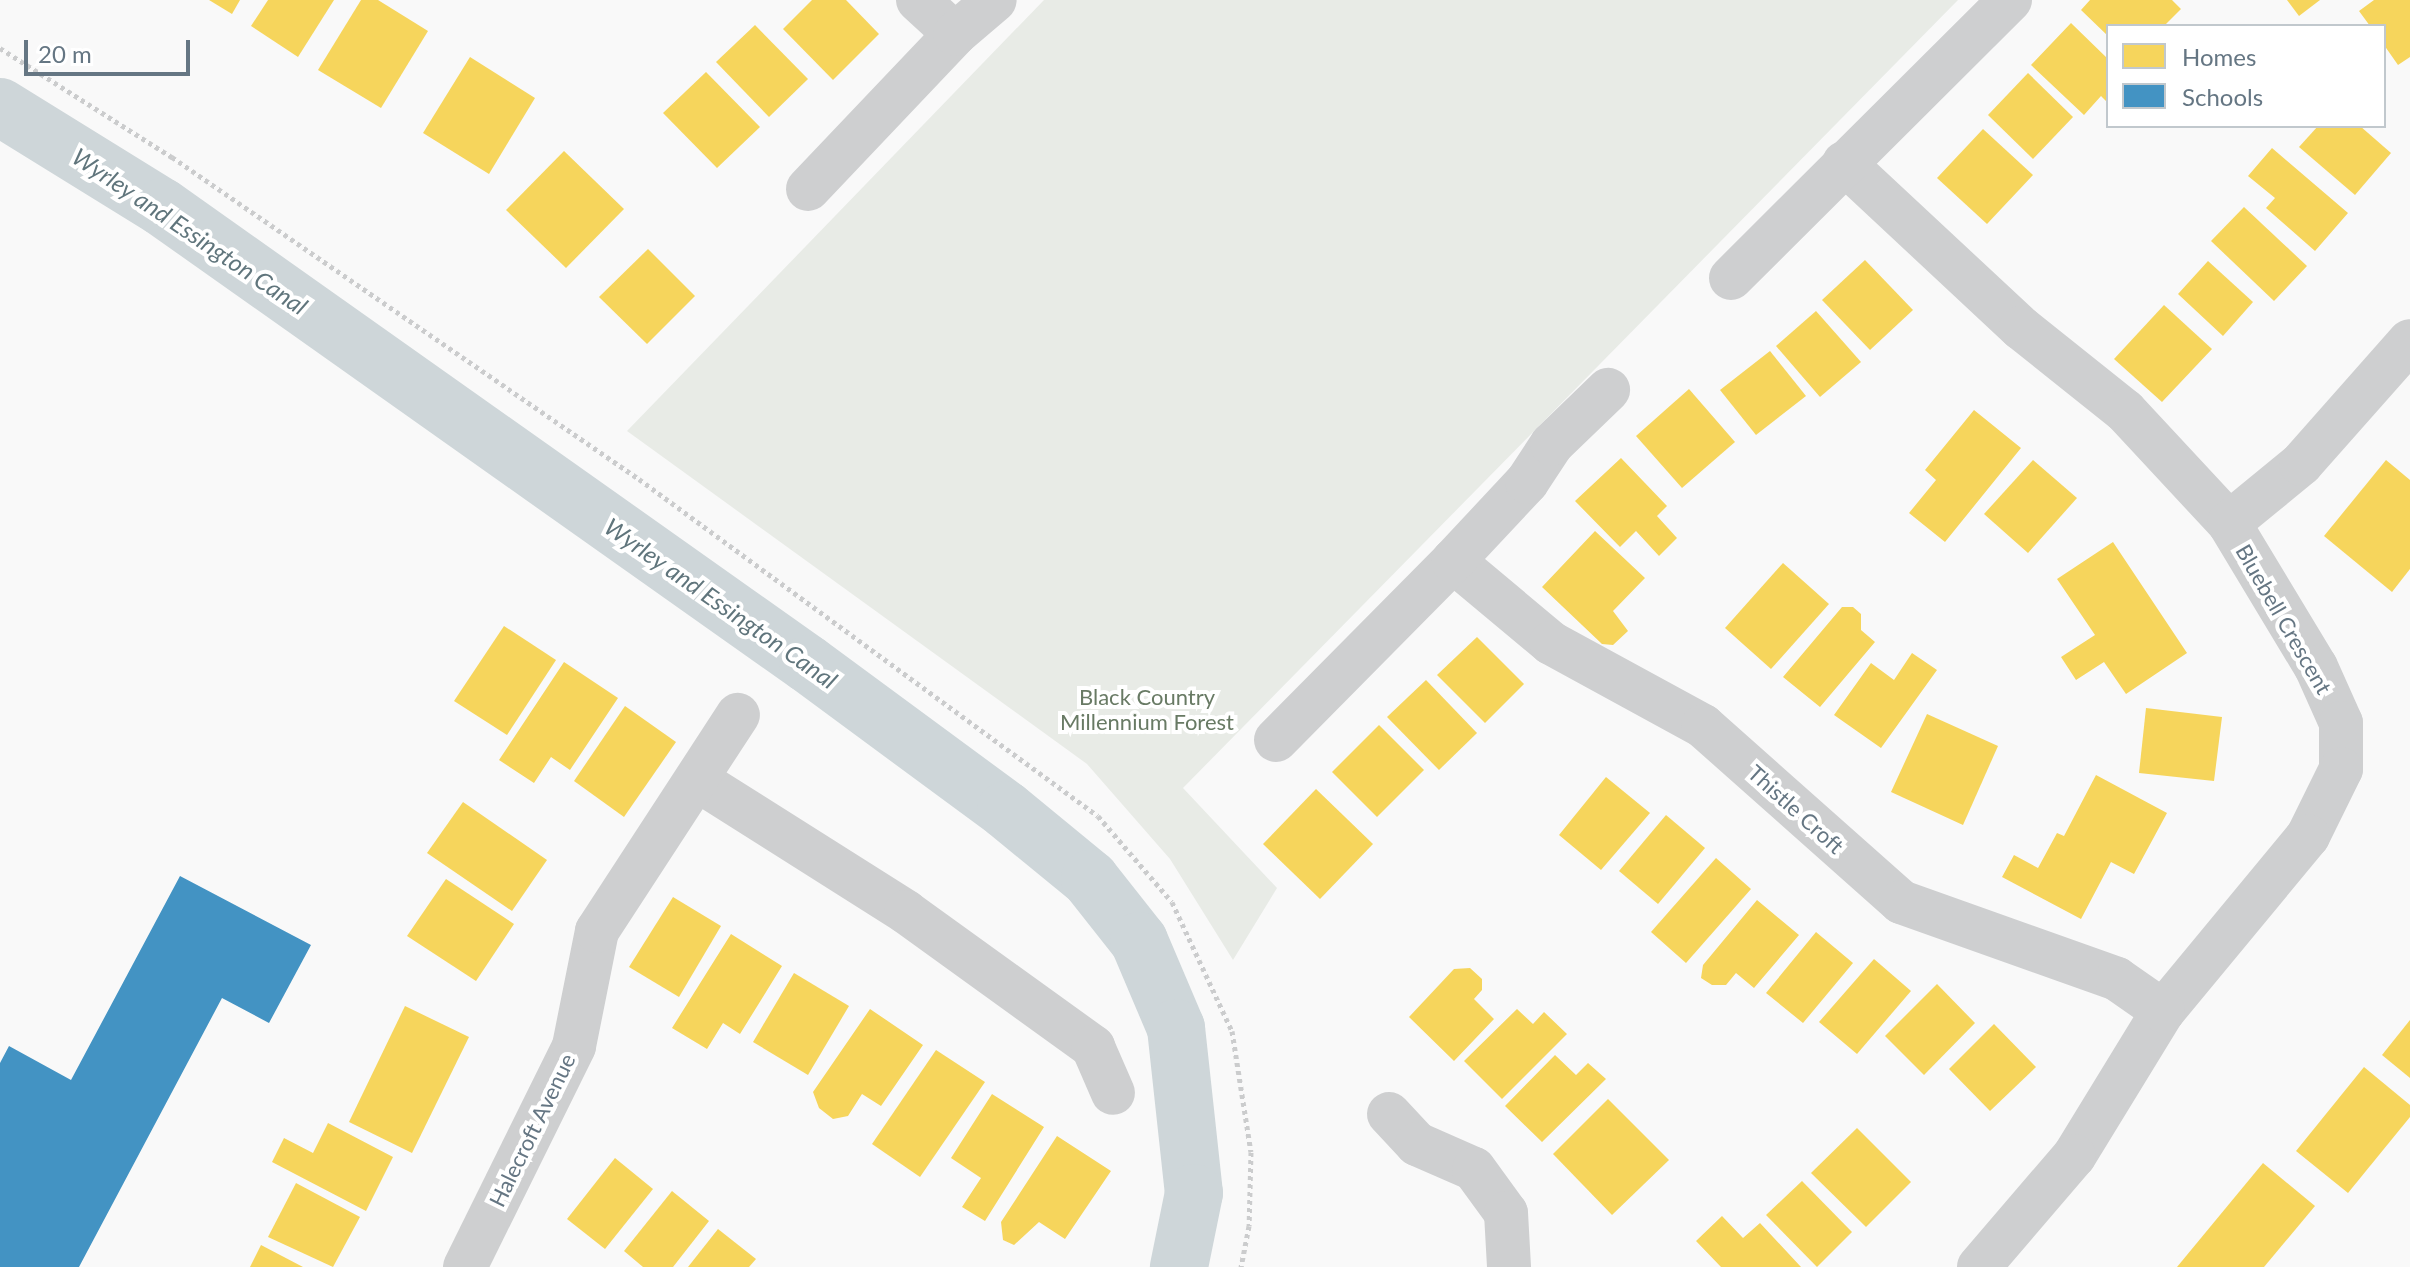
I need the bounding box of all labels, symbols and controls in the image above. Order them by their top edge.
scale bar [28,24,194,74]
legend [2106,24,2386,128]
text: 20 m [38,39,92,68]
text: Homes [2182,42,2256,71]
text: Schools [2182,82,2263,111]
water label: Wyrley and Essington Canal [67,141,313,321]
water label: Wyrley and Essington Canal [599,512,843,694]
street label: Bluebell Crescent [2230,540,2338,698]
park label: Black Country Millennium Forest [1060,683,1234,734]
street label: Thistle Croft [1743,759,1849,859]
street label: Halecroft Avenue [483,1049,581,1211]

